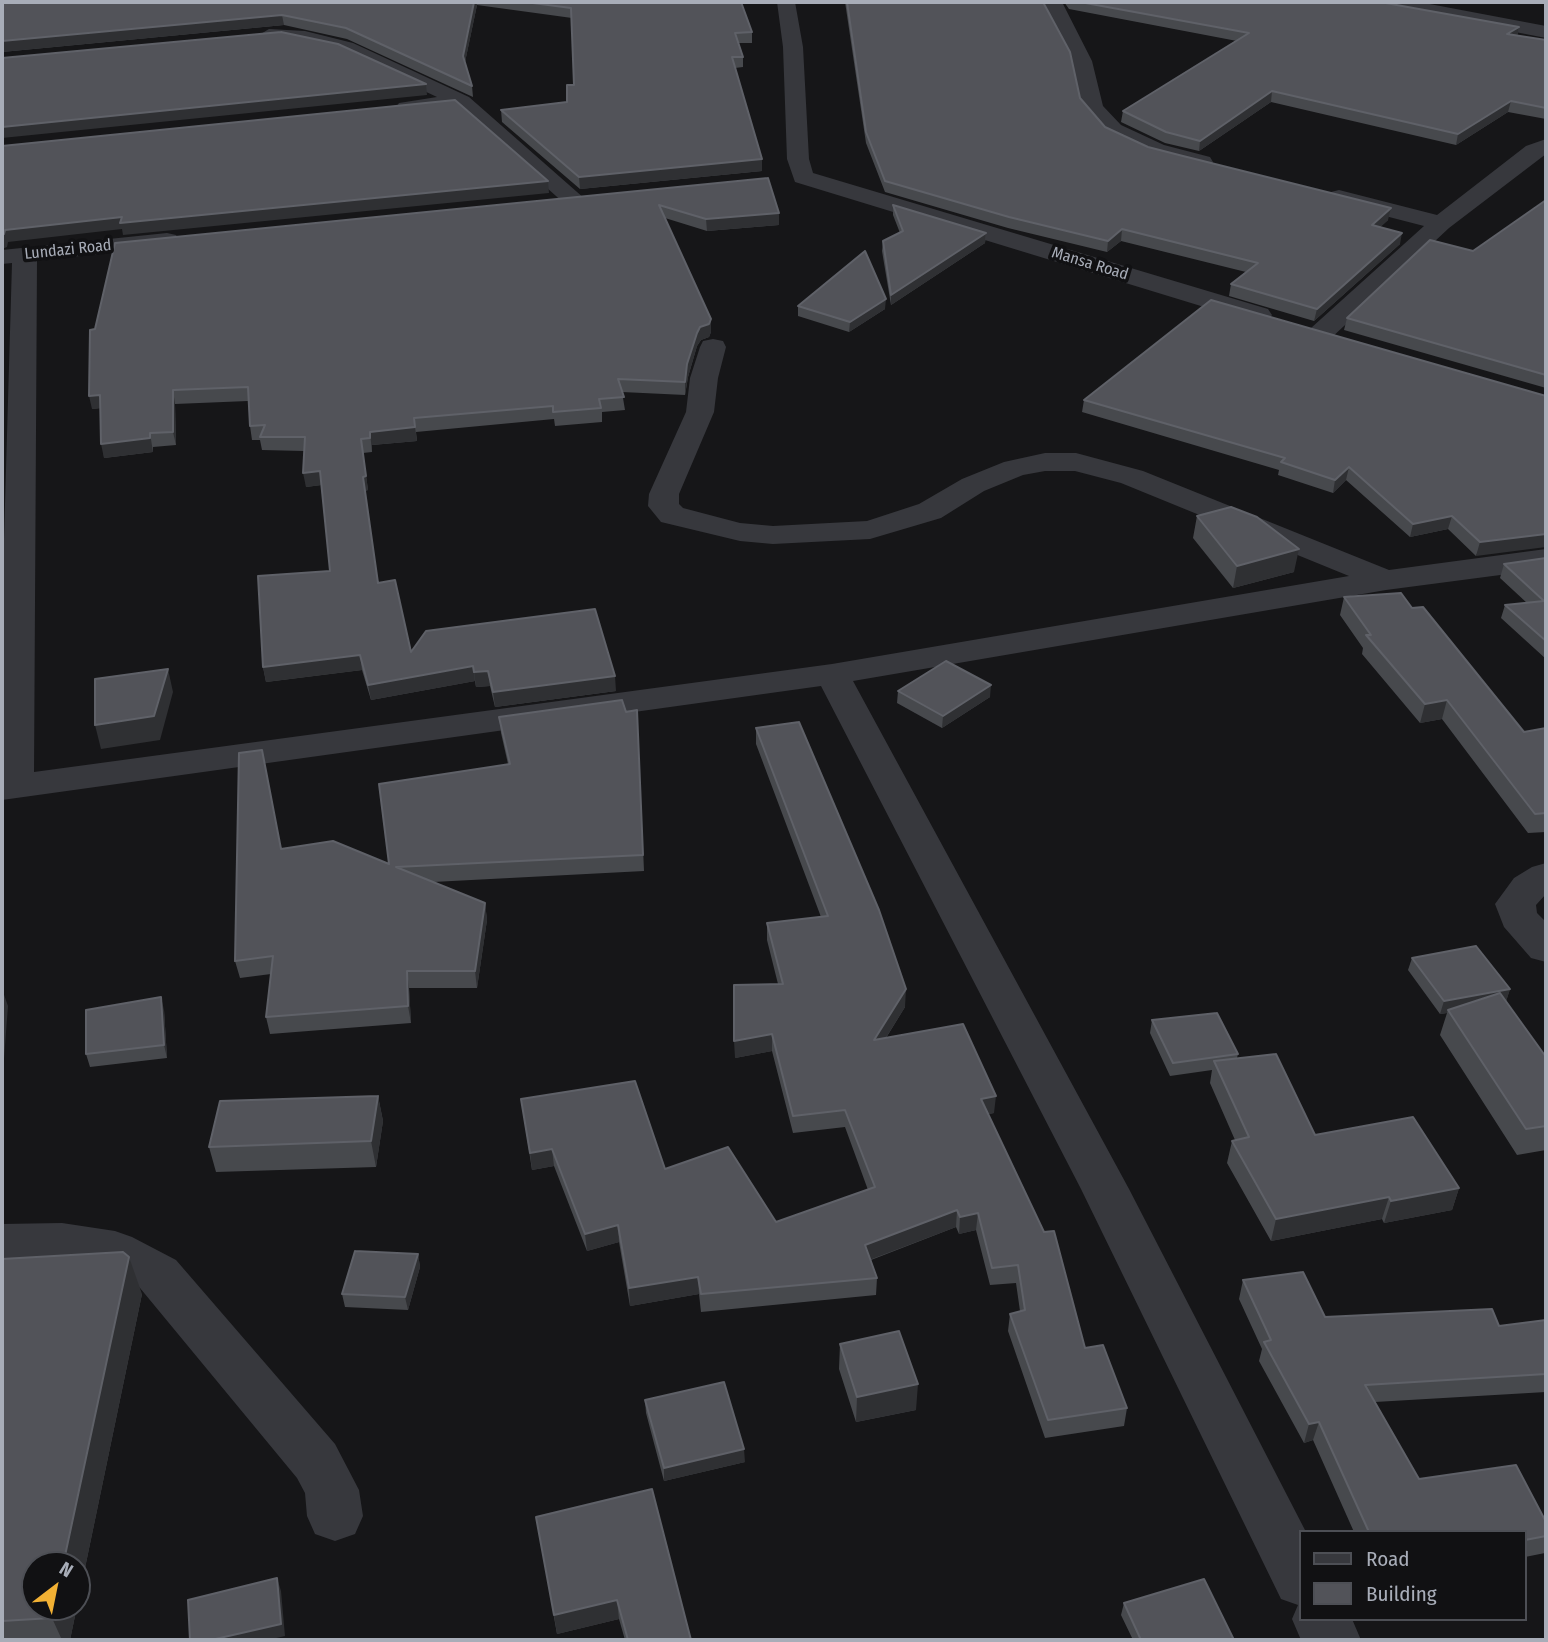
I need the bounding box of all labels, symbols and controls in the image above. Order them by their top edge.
street label: Lundazi Road [24,236,112,264]
street label: Mansa Road [1049,243,1131,285]
legend [1300,1530,1527,1621]
text: Road [1366,1546,1410,1572]
north arrow [21,1551,91,1621]
text: N [55,1557,77,1582]
text: Building [1366,1581,1437,1607]

